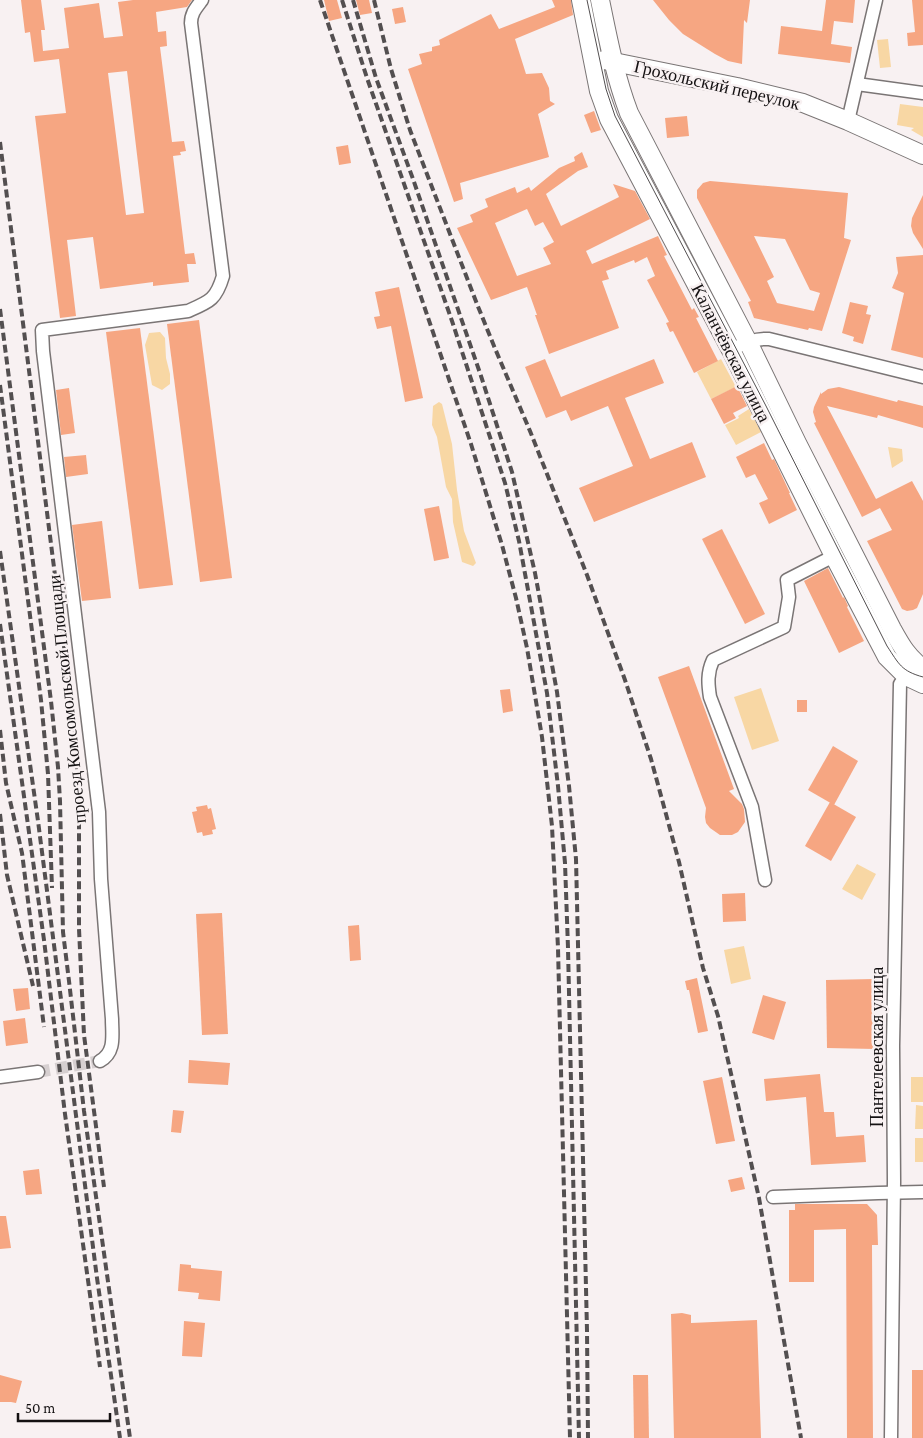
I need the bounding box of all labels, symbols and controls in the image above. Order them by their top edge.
street label: Грохольский переулок [632,56,802,114]
street label: Каланчёвская улица [687,281,775,425]
street label: проезд Комсомольской Площади [44,573,90,824]
street label: Пантелеевская улица [867,967,887,1127]
scale bar [18,1390,110,1422]
text: 50 m [25,1400,55,1416]

